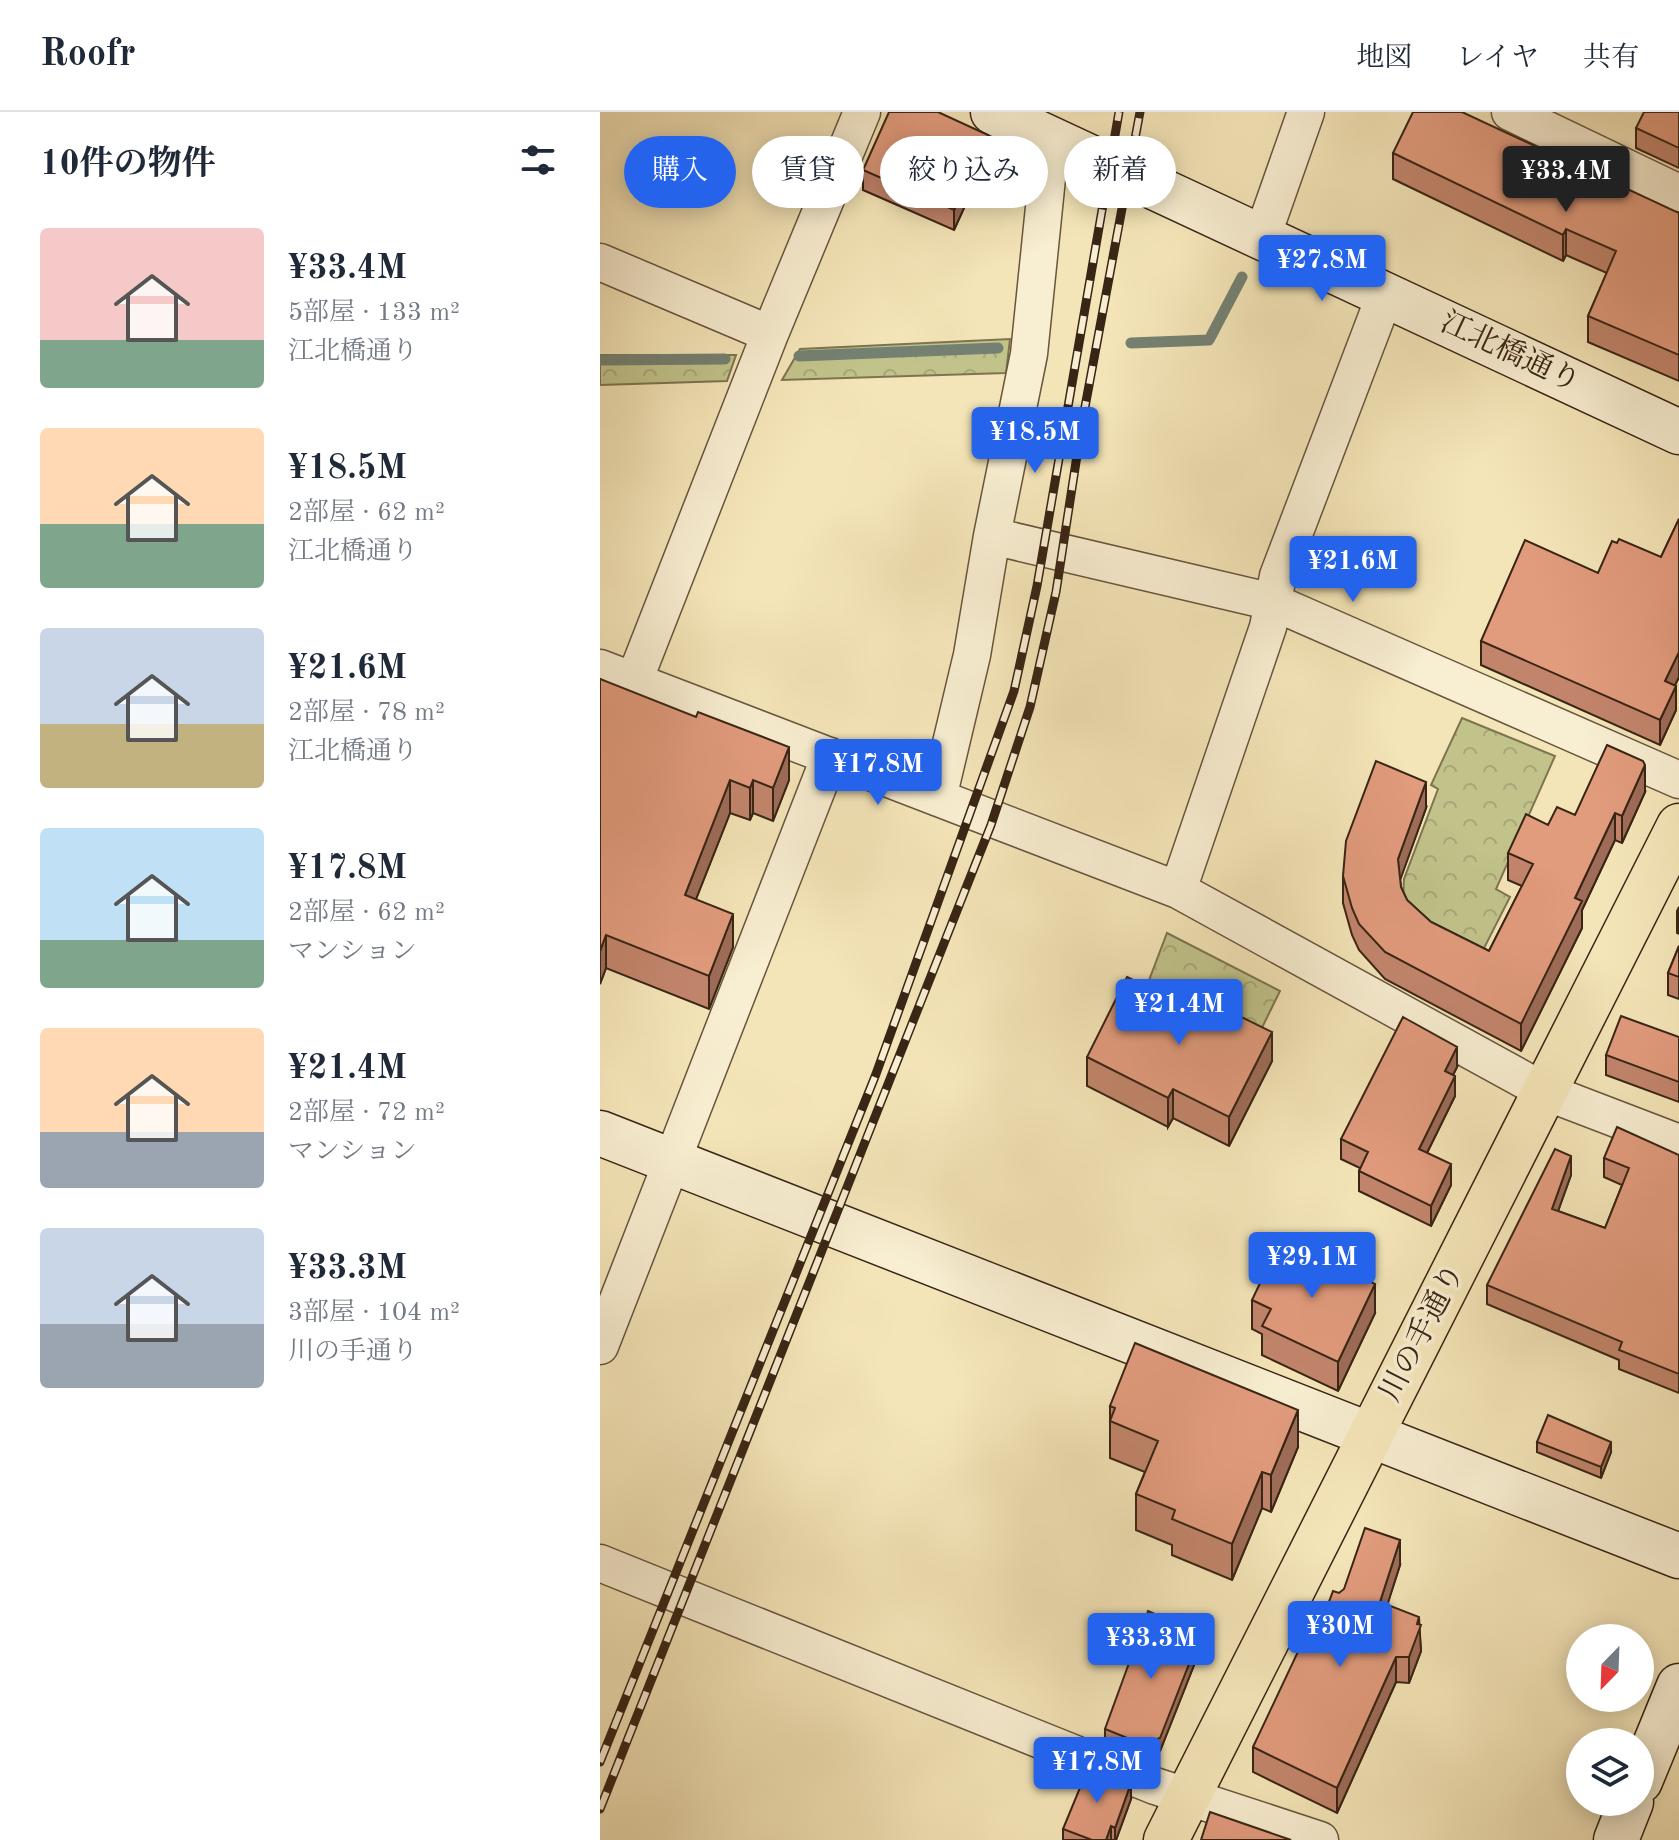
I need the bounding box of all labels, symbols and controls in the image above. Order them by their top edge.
text: Roofr [40,36,136,74]
text: 地図 [1356,45,1412,73]
text: レイヤ [1456,45,1539,73]
text: 共有 [1583,45,1639,73]
chip: 購入 [624,136,736,208]
chip: 賃貸 [752,136,864,208]
chip: 絞り込み [880,136,1048,208]
chip: 新着 [1064,136,1176,208]
icon: filters [516,138,560,182]
pin: ¥33.4M [1501,146,1631,214]
text: 10件の物件 [40,148,215,182]
text: ¥33.4M [1521,159,1611,185]
pin: ¥27.8M [1257,235,1387,303]
text: ¥27.8M [1277,248,1367,274]
text: ¥33.4M [288,252,407,286]
icon: home [104,260,200,356]
text: 5部屋 · 133 m² [288,300,460,326]
street label: 江北橋通り [1436,305,1586,398]
text: 江北橋通り [288,339,418,365]
pin: ¥18.5M [970,407,1100,475]
text: ¥18.5M [990,420,1080,446]
text: ¥18.5M [288,452,407,486]
icon: home [104,460,200,556]
text: 2部屋 · 62 m² [288,500,445,526]
pin: ¥21.6M [1288,536,1418,604]
text: 江北橋通り [288,539,418,565]
text: ¥21.6M [1308,549,1398,575]
text: ¥21.6M [288,652,407,686]
icon: home [104,660,200,756]
text: 2部屋 · 78 m² [288,700,445,726]
text: 江北橋通り [288,739,418,765]
pin: ¥17.8M [813,739,943,807]
text: ¥17.8M [833,752,923,778]
text: ¥17.8M [288,852,407,886]
icon: home [104,860,200,956]
text: 2部屋 · 62 m² [288,900,445,926]
text: マンション [288,939,417,965]
pin: ¥21.4M [1114,979,1244,1047]
text: ¥21.4M [1134,992,1224,1018]
text: ¥21.4M [288,1052,407,1086]
icon: home [104,1060,200,1156]
text: 2部屋 · 72 m² [288,1100,445,1126]
text: マンション [288,1139,417,1165]
pin: ¥29.1M [1247,1232,1377,1300]
text: ¥29.1M [1267,1245,1357,1271]
text: ¥33.3M [288,1252,407,1286]
street label: 川の手通り [1373,1258,1470,1407]
icon: home [104,1260,200,1356]
text: 3部屋 · 104 m² [288,1300,460,1326]
text: 川の手通り [288,1339,418,1365]
pin: ¥30M [1293,1601,1387,1669]
pin: ¥33.3M [1086,1613,1216,1681]
text: ¥30M [1306,1614,1374,1640]
north arrow [1566,1624,1654,1712]
map controls [1566,1624,1654,1816]
text: ¥33.3M [1106,1626,1196,1652]
button: layers [1566,1728,1654,1816]
pin: ¥17.8M [1032,1737,1162,1805]
text: ¥17.8M [1052,1750,1142,1776]

